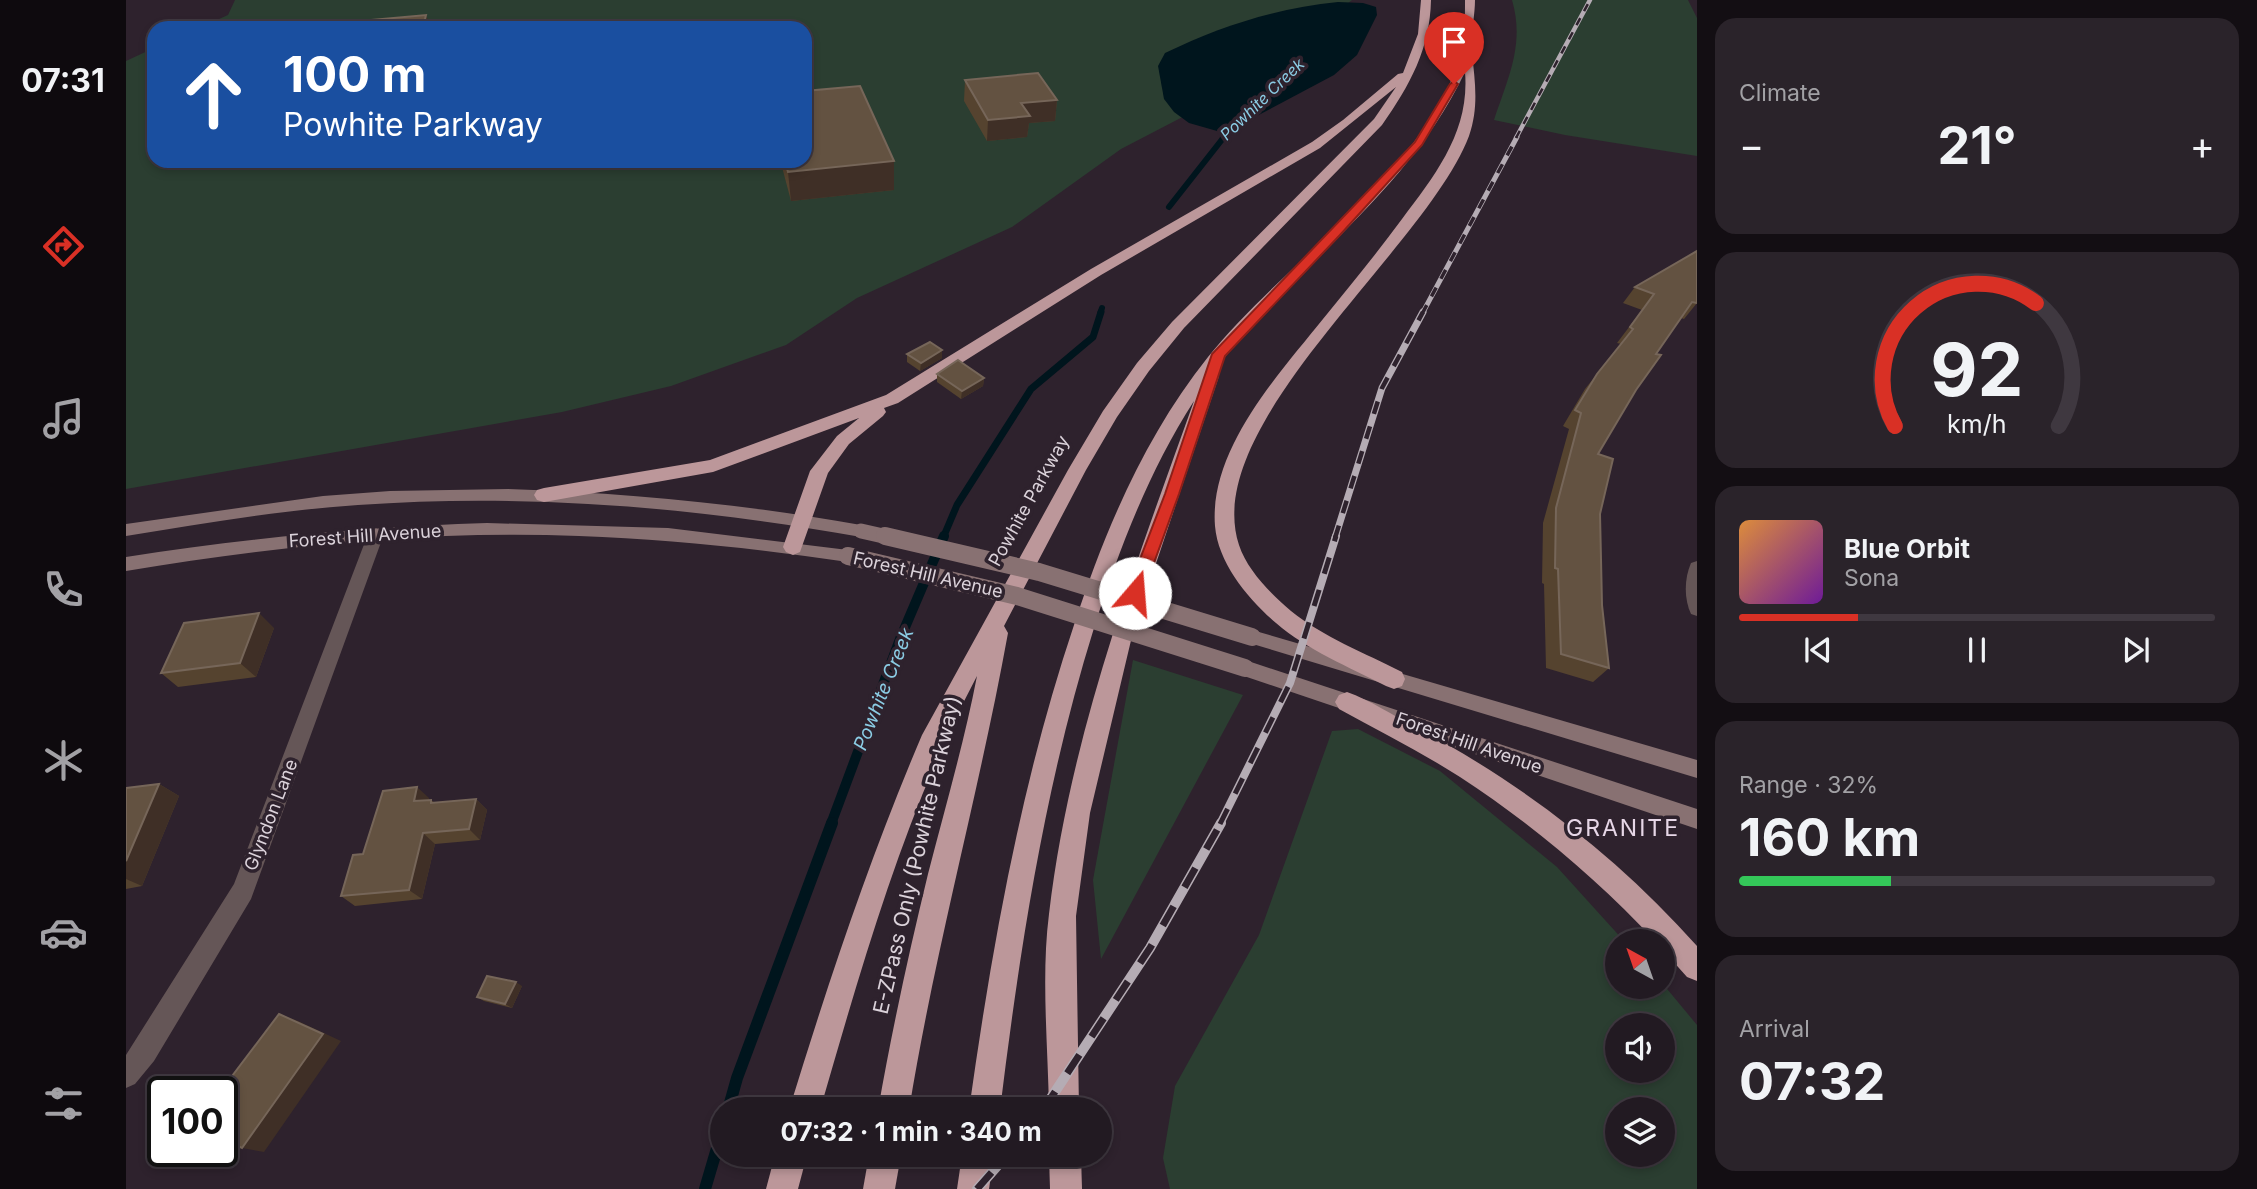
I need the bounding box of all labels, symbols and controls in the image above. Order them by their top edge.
pin [1424,12.0,1484,84]
icon: arrive [1435,23,1473,61]
text: 100 m [283,45,427,104]
icon: ahead [168,49,259,140]
water label: Powhite Creek [1216,54,1308,144]
text: 07:31 [21,61,105,100]
text: Climate [1739,79,1821,107]
text: Powhite Parkway [283,105,543,144]
text: 21° [1937,114,2017,177]
text: − [1739,122,1764,168]
text: + [2190,122,2215,168]
icon: directions [39,222,88,271]
text: 92 [1930,326,2024,415]
icon: music [39,394,88,443]
text: km/h [1947,409,2007,439]
street label: Powhite Parkway [984,432,1073,570]
street label: Forest Hill Avenue [288,520,442,551]
text: Blue Orbit [1844,533,1970,564]
street label: Forest Hill Avenue [851,547,1005,602]
position arrow [1098,556,1172,630]
text: Sona [1844,564,1899,592]
icon: phone [39,565,88,614]
water label: Powhite Creek [848,624,919,754]
icon: previous [1799,631,1837,669]
icon: pause [1958,631,1996,669]
icon: next [2117,631,2155,669]
street label: E-ZPass Only (Powhite Parkway) [868,693,965,1016]
street label: Forest Hill Avenue [1393,708,1545,777]
icon: climate [39,736,88,785]
street label: Glyndon Lane [240,756,301,873]
text: Range · 32% [1739,771,1878,799]
text: 160 km [1739,806,1920,869]
district label: GRANITE [1566,814,1680,842]
icon: car [39,908,88,957]
north arrow [1605,929,1675,999]
map controls [1605,929,1675,1167]
button: sound [1605,1013,1675,1083]
text: Arrival [1739,1015,1810,1043]
text: 07:32 [1739,1050,1885,1113]
speed limit sign: 100 [147,1076,238,1167]
icon: filters [39,1079,88,1128]
button: layers [1605,1097,1675,1167]
text: 07:32 · 1 min · 340 m [780,1116,1042,1147]

